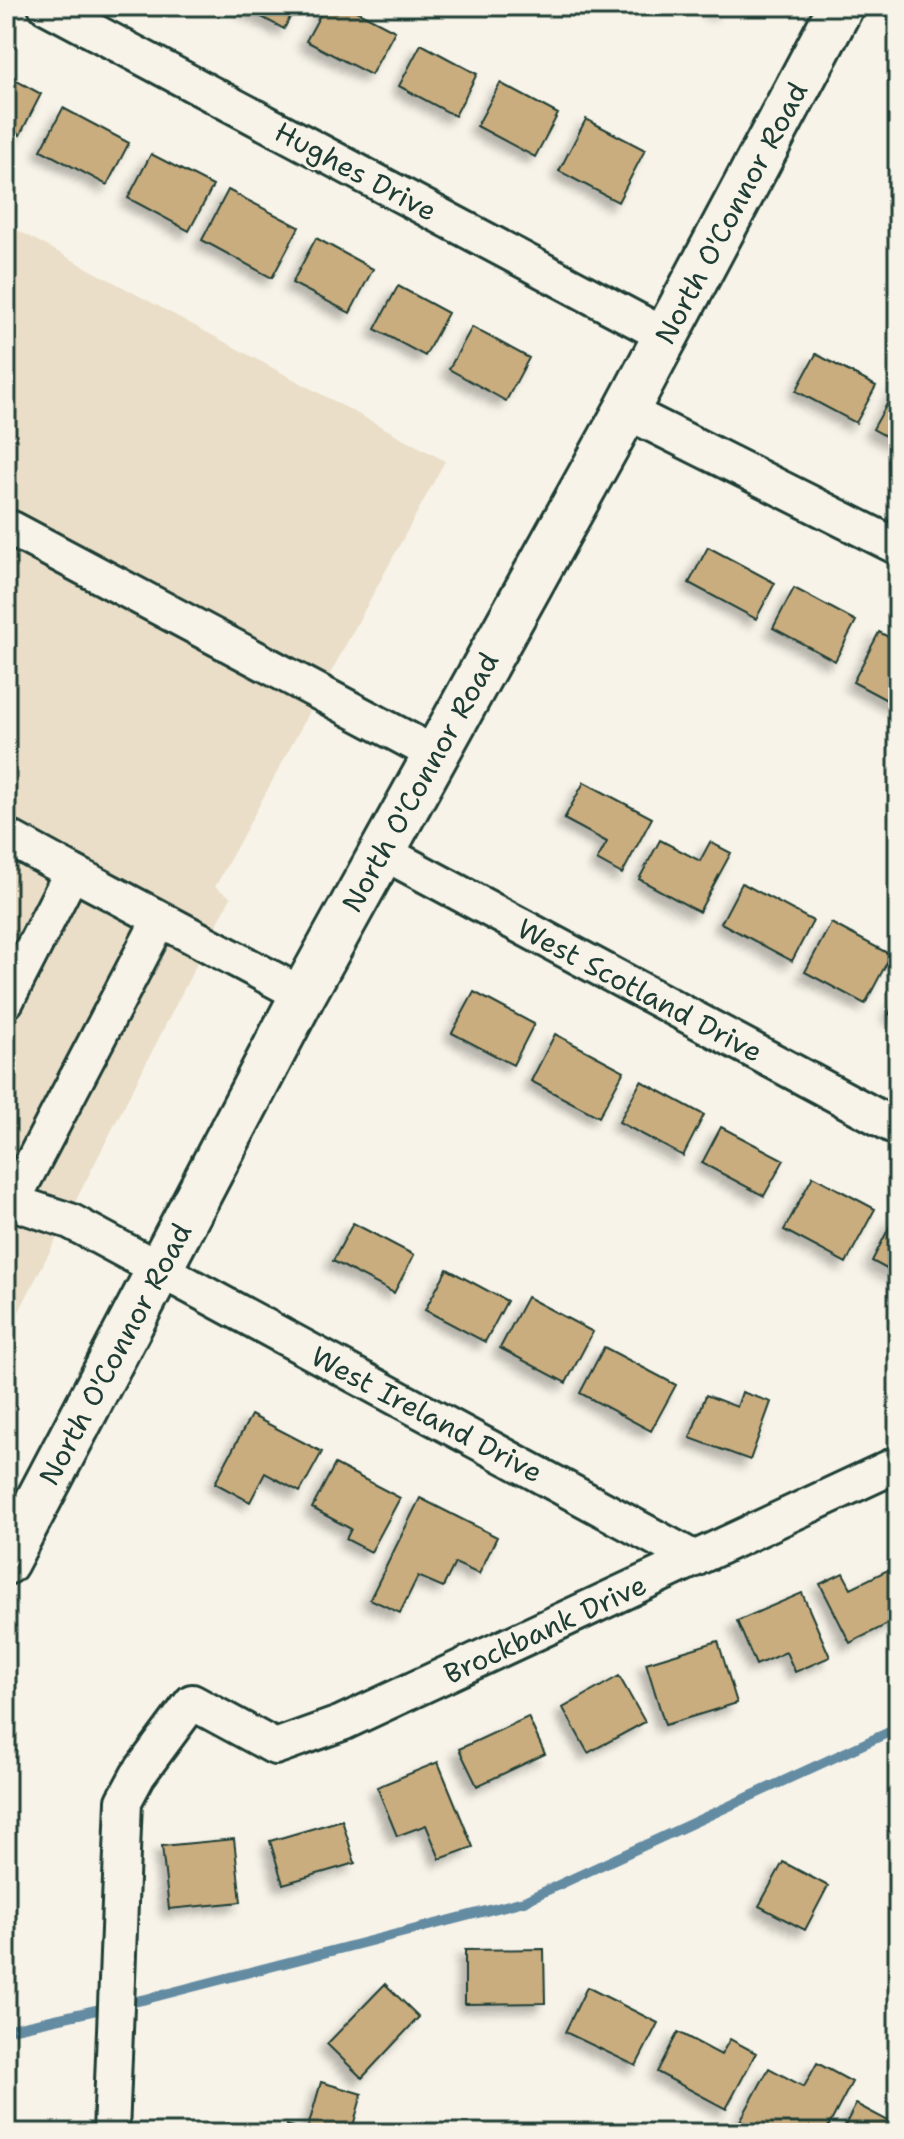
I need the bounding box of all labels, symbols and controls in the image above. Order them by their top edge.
street label: North O'Connor Road [646,75,816,351]
street label: Hughes Drive [268,112,444,230]
street label: North O'Connor Road [333,645,507,919]
street label: West Scotland Drive [511,909,769,1071]
street label: North O'Connor Road [30,1216,200,1492]
street label: West Ireland Drive [305,1337,549,1491]
street label: Brockbank Drive [437,1565,653,1693]

